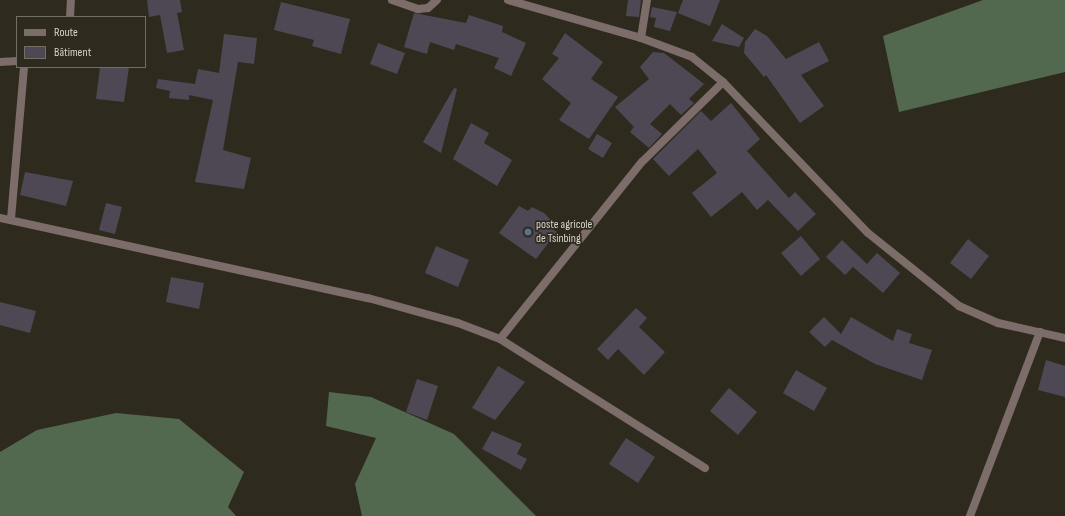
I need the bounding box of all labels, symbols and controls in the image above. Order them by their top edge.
legend [16,16,146,68]
text: Route [54,25,78,40]
text: Bâtiment [54,45,91,60]
place label: poste agricole de Tsinbing [536,218,592,246]
marker: poste agricole de Tsinbing [523,227,533,237]

